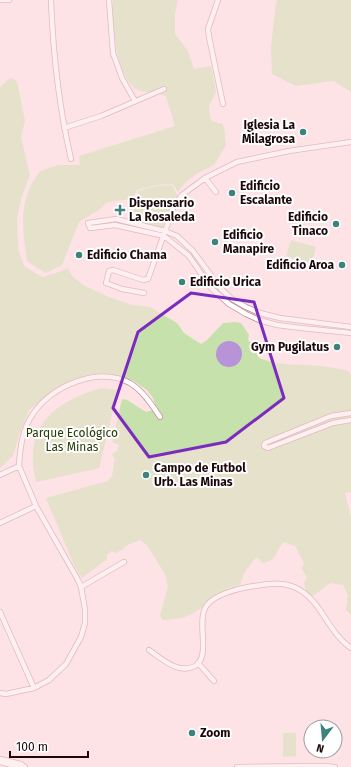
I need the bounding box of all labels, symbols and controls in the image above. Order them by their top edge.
place label: Iglesia La Milagrosa [242,118,295,146]
marker: Iglesia La Milagrosa [298,127,308,137]
place label: Edificio Escalante [240,179,293,207]
marker: Edificio Escalante [227,188,237,198]
place label: Dispensario La Rosaleda [129,196,195,224]
marker: Dispensario La Rosaleda [114,204,126,216]
place label: Edificio Tinaco [288,210,328,238]
marker: Edificio Tinaco [331,219,341,229]
place label: Edificio Manapire [223,228,275,256]
marker: Edificio Manapire [210,237,220,247]
place label: Edificio Chama [87,248,167,262]
marker: Edificio Chama [74,250,84,260]
place label: Edificio Aroa [266,258,334,272]
marker: Edificio Aroa [337,260,347,270]
place label: Edificio Urica [190,275,261,289]
marker: Edificio Urica [177,277,187,287]
place label: Gym Pugilatus [251,340,329,354]
marker: Gym Pugilatus [332,342,342,352]
park label: Parque Ecológico Las Minas [26,426,118,454]
place label: Campo de Futbol Urb. Las Minas [154,461,246,489]
marker: Campo de Futbol Urb. Las Minas [141,470,151,480]
north arrow [303,719,343,759]
place label: Zoom [200,726,230,740]
marker: Zoom [187,728,197,738]
scale bar [10,733,88,759]
text: 100 m [16,740,48,754]
text: N [315,741,326,755]

